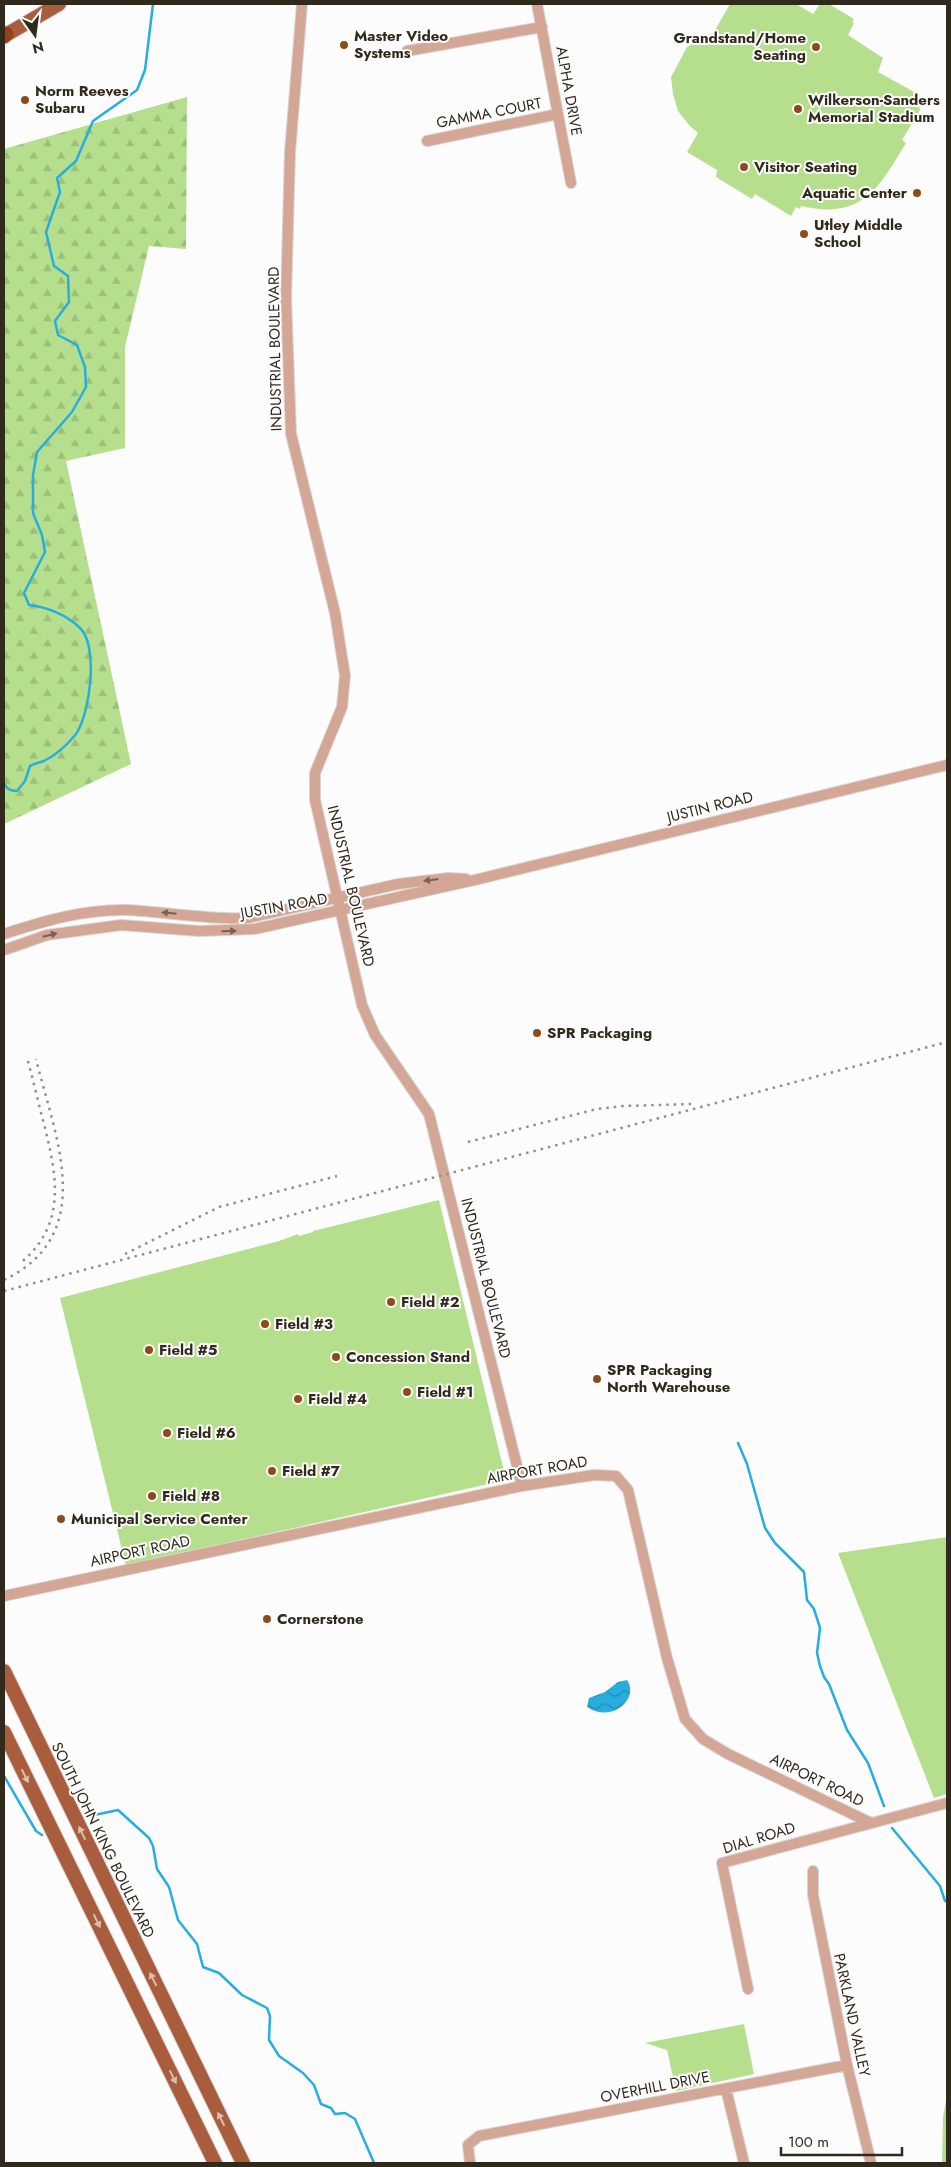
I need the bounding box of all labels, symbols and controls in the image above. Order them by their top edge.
north arrow [10,10,60,60]
place label: Master Video Systems [354,25,448,64]
place label: Grandstand/Home Seating [673,27,806,66]
text: N [30,37,46,59]
marker: Master Video Systems [338,39,350,51]
marker: Grandstand/Home Seating [810,41,822,53]
street label: ALPHA DRIVE [550,45,588,137]
place label: Norm Reeves Subaru [35,80,129,119]
place label: Wilkerson-Sanders Memorial Stadium [808,89,940,128]
street label: GAMMA COURT [435,92,543,134]
marker: Norm Reeves Subaru [19,94,31,106]
marker: Wilkerson-Sanders Memorial Stadium [792,103,804,115]
place label: Visitor Seating [753,156,857,178]
marker: Visitor Seating [738,161,750,173]
place label: Aquatic Center [801,182,908,204]
marker: Aquatic Center [911,187,923,199]
place label: Utley Middle School [814,214,903,253]
marker: Utley Middle School [798,228,810,240]
street label: INDUSTRIAL BOULEVARD [263,266,287,432]
street label: JUSTIN ROAD [663,786,755,829]
street label: INDUSTRIAL BOULEVARD [322,803,380,969]
one-way arrow [422,876,438,884]
street label: JUSTIN ROAD [237,888,329,925]
one-way arrow [161,909,177,917]
one-way arrow [221,926,237,934]
one-way arrow [43,931,58,939]
place label: SPR Packaging [547,1022,652,1044]
marker: SPR Packaging [531,1027,543,1039]
street label: INDUSTRIAL BOULEVARD [455,1195,517,1361]
place label: Field #2 [401,1291,460,1313]
marker: Field #2 [385,1296,397,1308]
place label: Field #3 [275,1313,333,1335]
marker: Field #3 [259,1318,271,1330]
place label: Field #5 [159,1339,218,1361]
marker: Field #5 [143,1344,155,1356]
place label: Concession Stand [346,1346,470,1368]
marker: Concession Stand [330,1351,342,1363]
place label: SPR Packaging North Warehouse [607,1359,731,1398]
marker: SPR Packaging North Warehouse [591,1373,603,1385]
place label: Field #1 [417,1381,473,1403]
marker: Field #1 [401,1386,413,1398]
place label: Field #4 [308,1388,367,1410]
marker: Field #4 [292,1393,304,1405]
place label: Field #6 [177,1422,236,1444]
marker: Field #6 [161,1427,173,1439]
street label: AIRPORT ROAD [485,1450,589,1490]
place label: Field #7 [282,1460,341,1482]
marker: Field #7 [266,1465,278,1477]
place label: Field #8 [162,1485,220,1507]
marker: Field #8 [146,1490,158,1502]
place label: Municipal Service Center [71,1508,248,1530]
marker: Municipal Service Center [55,1513,67,1525]
street label: AIRPORT ROAD [88,1530,192,1572]
place label: Cornerstone [277,1608,364,1630]
marker: Cornerstone [261,1613,273,1625]
street label: SOUTH JOHN KING BOULEVARD [46,1738,160,1942]
street label: AIRPORT ROAD [766,1748,868,1812]
one-way arrow [21,1769,29,1783]
street label: DIAL ROAD [720,1817,798,1859]
one-way arrow [78,1826,86,1840]
one-way arrow [93,1914,101,1929]
street label: PARKLAND VALLEY [828,1951,876,2079]
one-way arrow [148,1972,156,1986]
street label: OVERHILL DRIVE [599,2066,711,2108]
one-way arrow [169,2070,177,2085]
one-way arrow [217,2112,225,2127]
scale bar [781,2124,902,2156]
text: 100 m [788,2131,829,2153]

